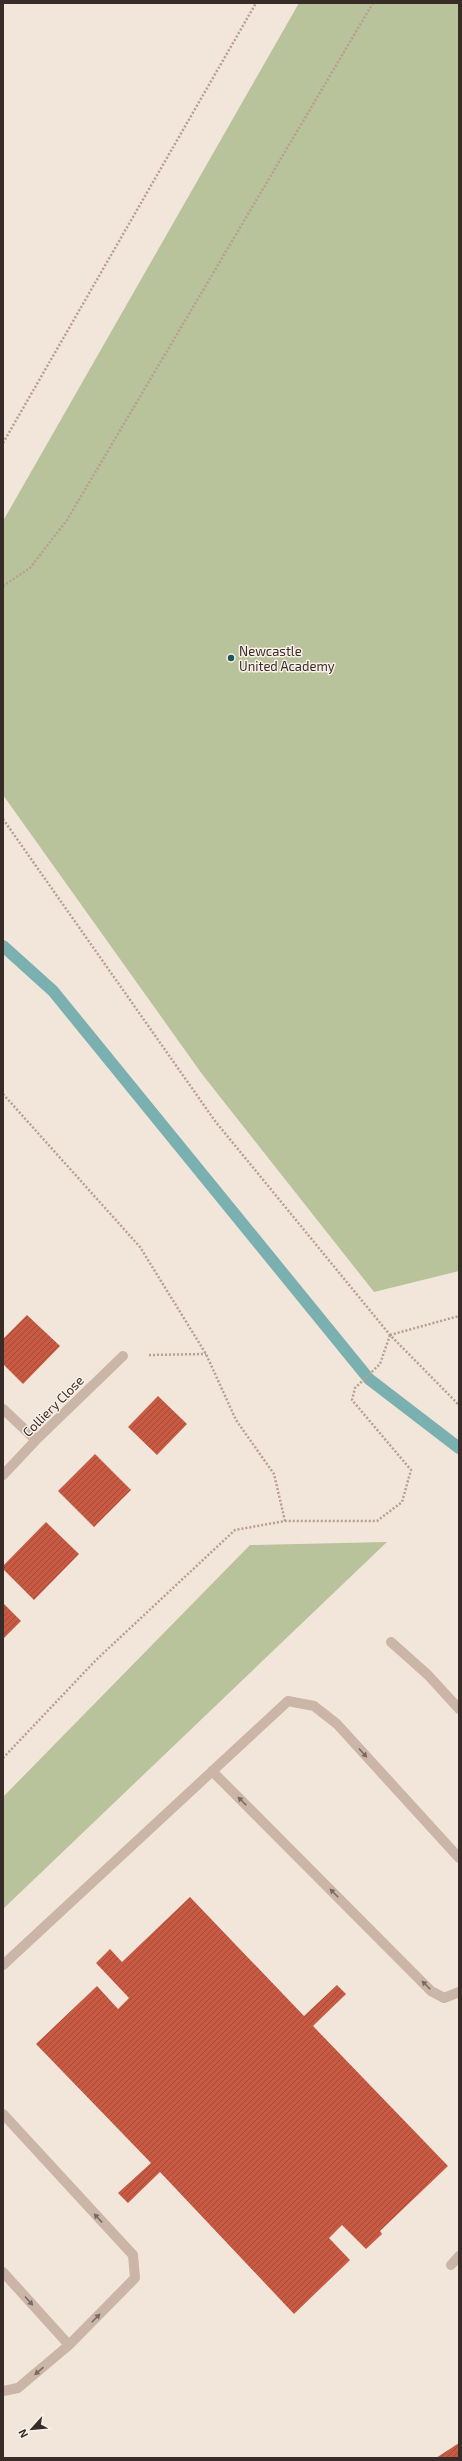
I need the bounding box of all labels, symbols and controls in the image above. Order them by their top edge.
place label: Newcastle United Academy [239,643,335,674]
marker: Newcastle United Academy [226,653,236,663]
street label: Colliery Close [19,1372,87,1440]
one-way arrow [358,1748,368,1758]
one-way arrow [237,1796,247,1806]
one-way arrow [329,1888,339,1898]
one-way arrow [421,1980,430,1990]
one-way arrow [94,2212,103,2223]
one-way arrow [24,2296,34,2306]
one-way arrow [91,2313,101,2323]
one-way arrow [34,2366,44,2375]
north arrow [12,2409,52,2449]
text: N [15,2427,30,2440]

